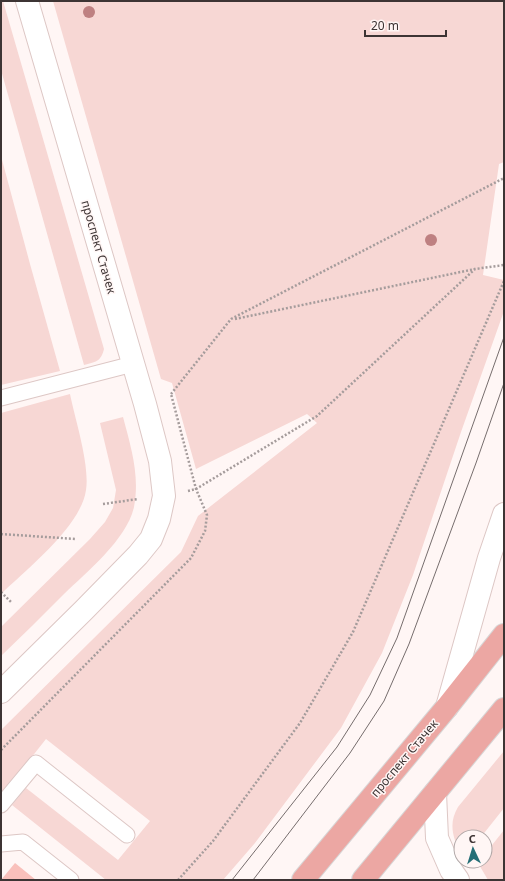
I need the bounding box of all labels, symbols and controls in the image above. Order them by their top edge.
scale bar [365,12,446,38]
text: 20 m [371,17,399,34]
street label: проспект Стачек [78,198,121,296]
street label: проспект Стачек [366,715,442,800]
north arrow [453,829,493,869]
text: С [468,831,476,846]

